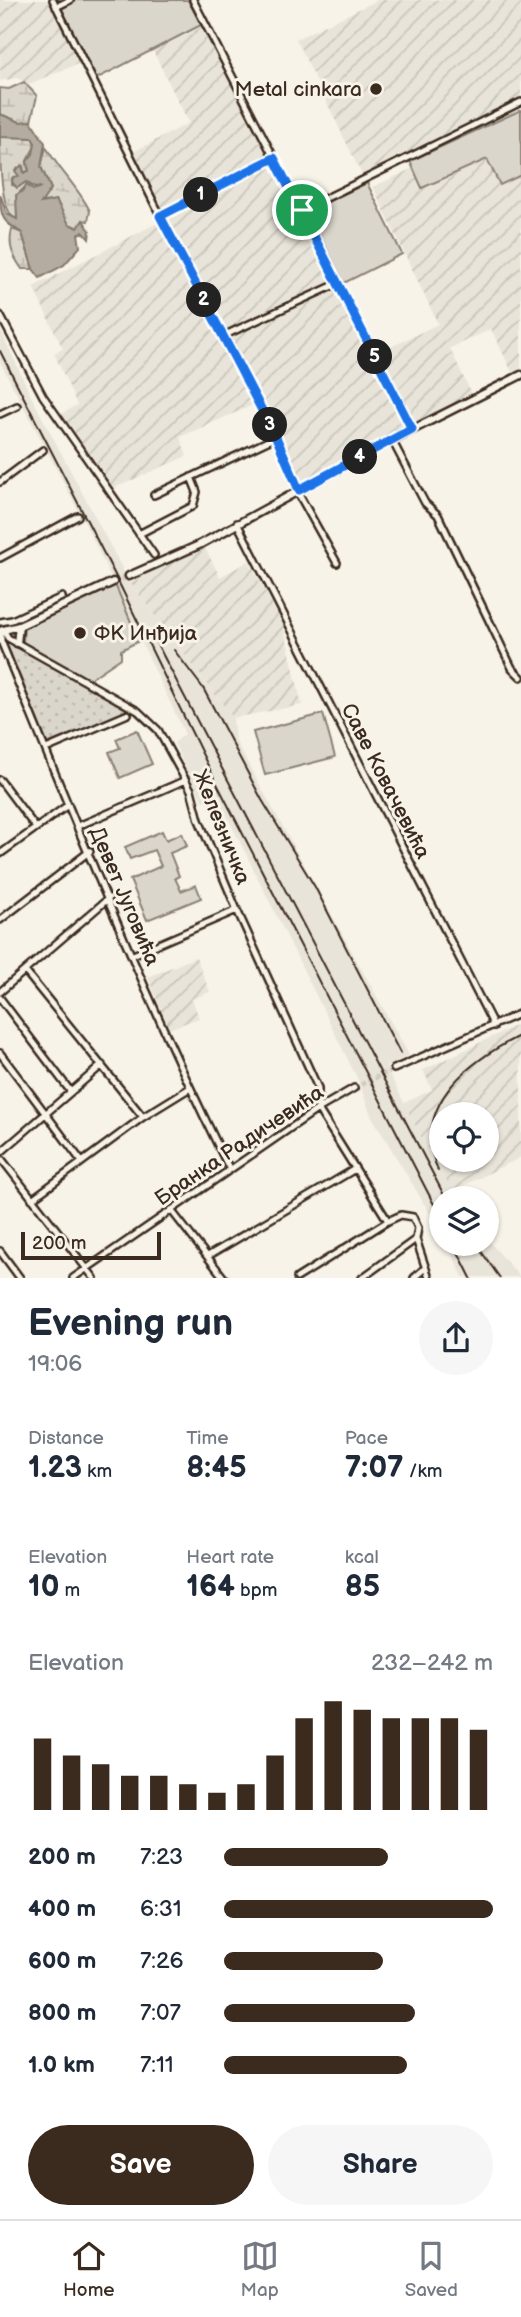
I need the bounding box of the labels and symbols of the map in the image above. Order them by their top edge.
place label: Metal cinkara [235,77,362,102]
marker: Metal cinkara [368,81,384,97]
pin: 1 [184,178,218,212]
pin [272,180,332,240]
pin: 2 [186,282,222,318]
pin: 5 [358,340,392,374]
pin: 3 [252,408,288,442]
pin: 4 [342,440,378,475]
place label: ФК Инђија [94,621,198,646]
marker: ФК Инђија [72,625,88,641]
street label: Саве Ковачевића [336,699,436,864]
street label: Железничка [187,766,256,889]
street label: Девет Југовића [84,823,165,970]
street label: Бранка Радичевића [150,1079,329,1211]
scale bar [21,1228,161,1260]

